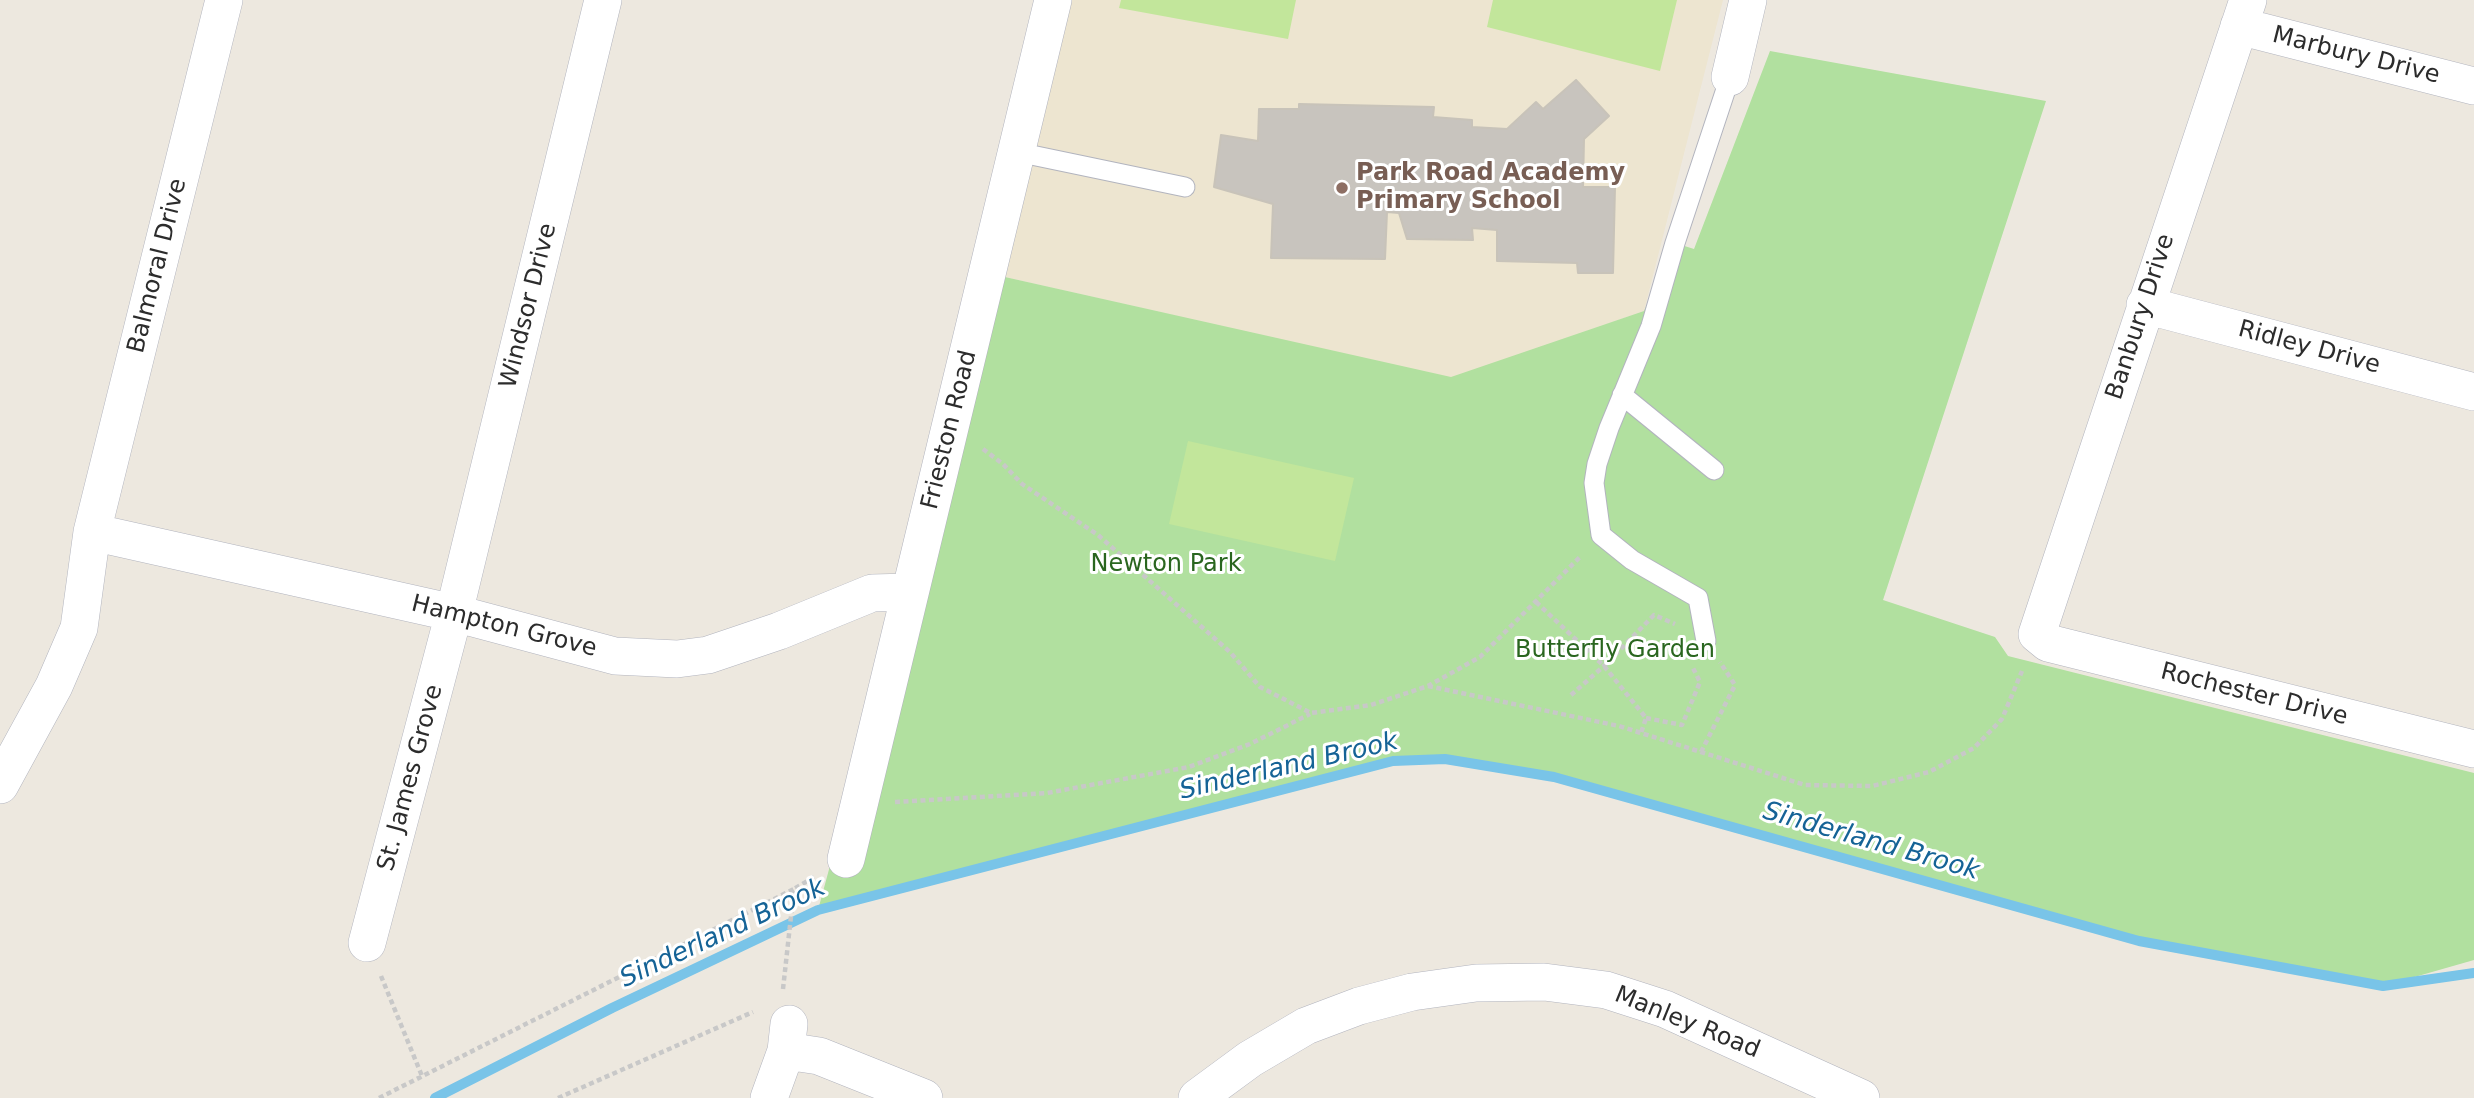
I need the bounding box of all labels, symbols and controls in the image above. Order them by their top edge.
street label: Marbury Drive [2269,21,2443,91]
place label: Park Road Academy Primary School [1356,160,1625,216]
street label: Balmoral Drive [122,176,194,356]
marker: Park Road Academy Primary School [1334,180,1350,196]
street label: Windsor Drive [495,221,563,391]
street label: Banbury Drive [2101,231,2181,403]
street label: Ridley Drive [2235,315,2383,381]
street label: Frieston Road [916,347,984,513]
park label: Newton Park [1090,551,1242,579]
street label: Hampton Grove [408,590,600,664]
park label: Butterfly Garden [1515,637,1715,665]
street label: Rochester Drive [2158,658,2350,732]
street label: St. James Grove [372,682,450,874]
water label: Sinderland Brook [1177,727,1401,807]
water label: Sinderland Brook [1759,796,1983,888]
water label: Sinderland Brook [615,873,831,995]
street label: Manley Road [1610,981,1764,1065]

